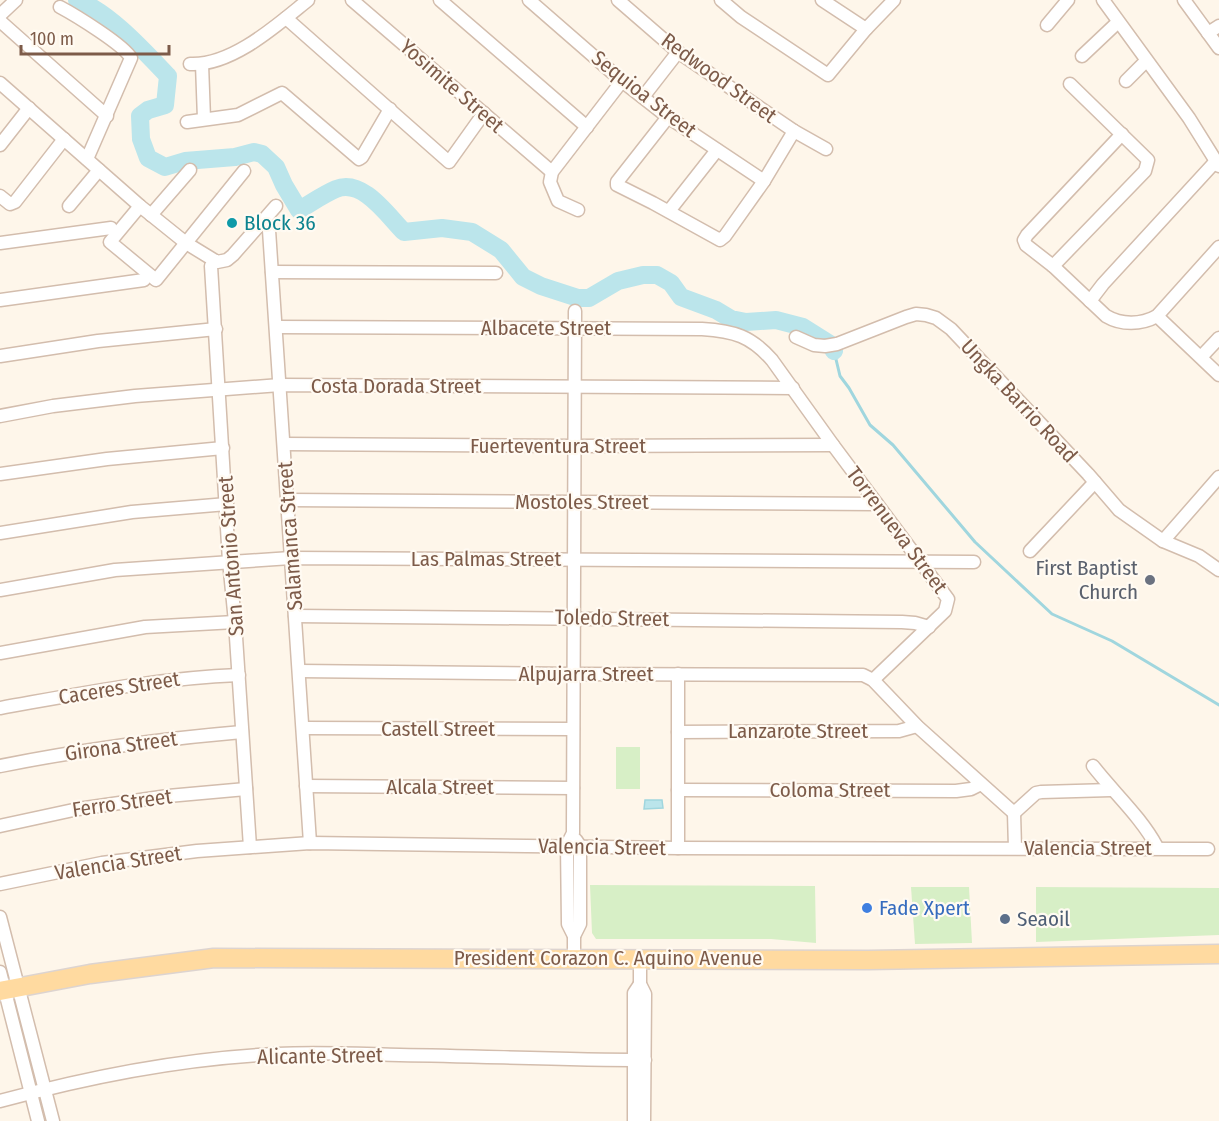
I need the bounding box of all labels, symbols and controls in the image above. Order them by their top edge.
scale bar [21,18,170,56]
street label: Redwood Street [656,27,782,129]
text: 100 m [30,28,74,50]
street label: Yosimite Street [395,34,509,138]
street label: Sequioa Street [586,45,702,143]
place label: Block 36 [244,210,316,236]
marker: Block 36 [225,216,239,230]
street label: Albacete Street [481,315,611,341]
street label: Ungka Barrio Road [955,334,1083,468]
street label: Costa Dorada Street [311,373,481,399]
street label: Fuerteventura Street [470,433,646,459]
street label: Salamanca Street [272,460,308,611]
street label: Torrenueva Street [841,461,953,599]
street label: San Antonio Street [212,475,250,637]
street label: Mostoles Street [515,489,649,515]
street label: Las Palmas Street [411,546,561,572]
place label: First Baptist Church [1035,555,1138,605]
marker: First Baptist Church [1143,573,1157,587]
street label: Toledo Street [555,604,669,632]
street label: Alpujarra Street [518,661,654,687]
street label: Caceres Street [57,666,182,710]
street label: Castell Street [381,716,495,742]
street label: Lanzarote Street [728,718,868,744]
street label: Girona Street [63,725,179,767]
street label: Alcala Street [386,774,494,800]
street label: Coloma Street [770,777,891,803]
street label: Ferro Street [70,783,174,823]
street label: Valencia Street [538,833,666,861]
street label: Valencia Street [1024,835,1152,861]
street label: Valencia Street [53,840,183,886]
place label: Fade Xpert [879,895,970,921]
marker: Fade Xpert [860,901,874,915]
place label: Seaoil [1017,906,1070,932]
marker: Seaoil [998,912,1012,926]
street label: President Corazon C. Aquino Avenue [454,945,762,971]
street label: Alicante Street [257,1042,383,1070]

